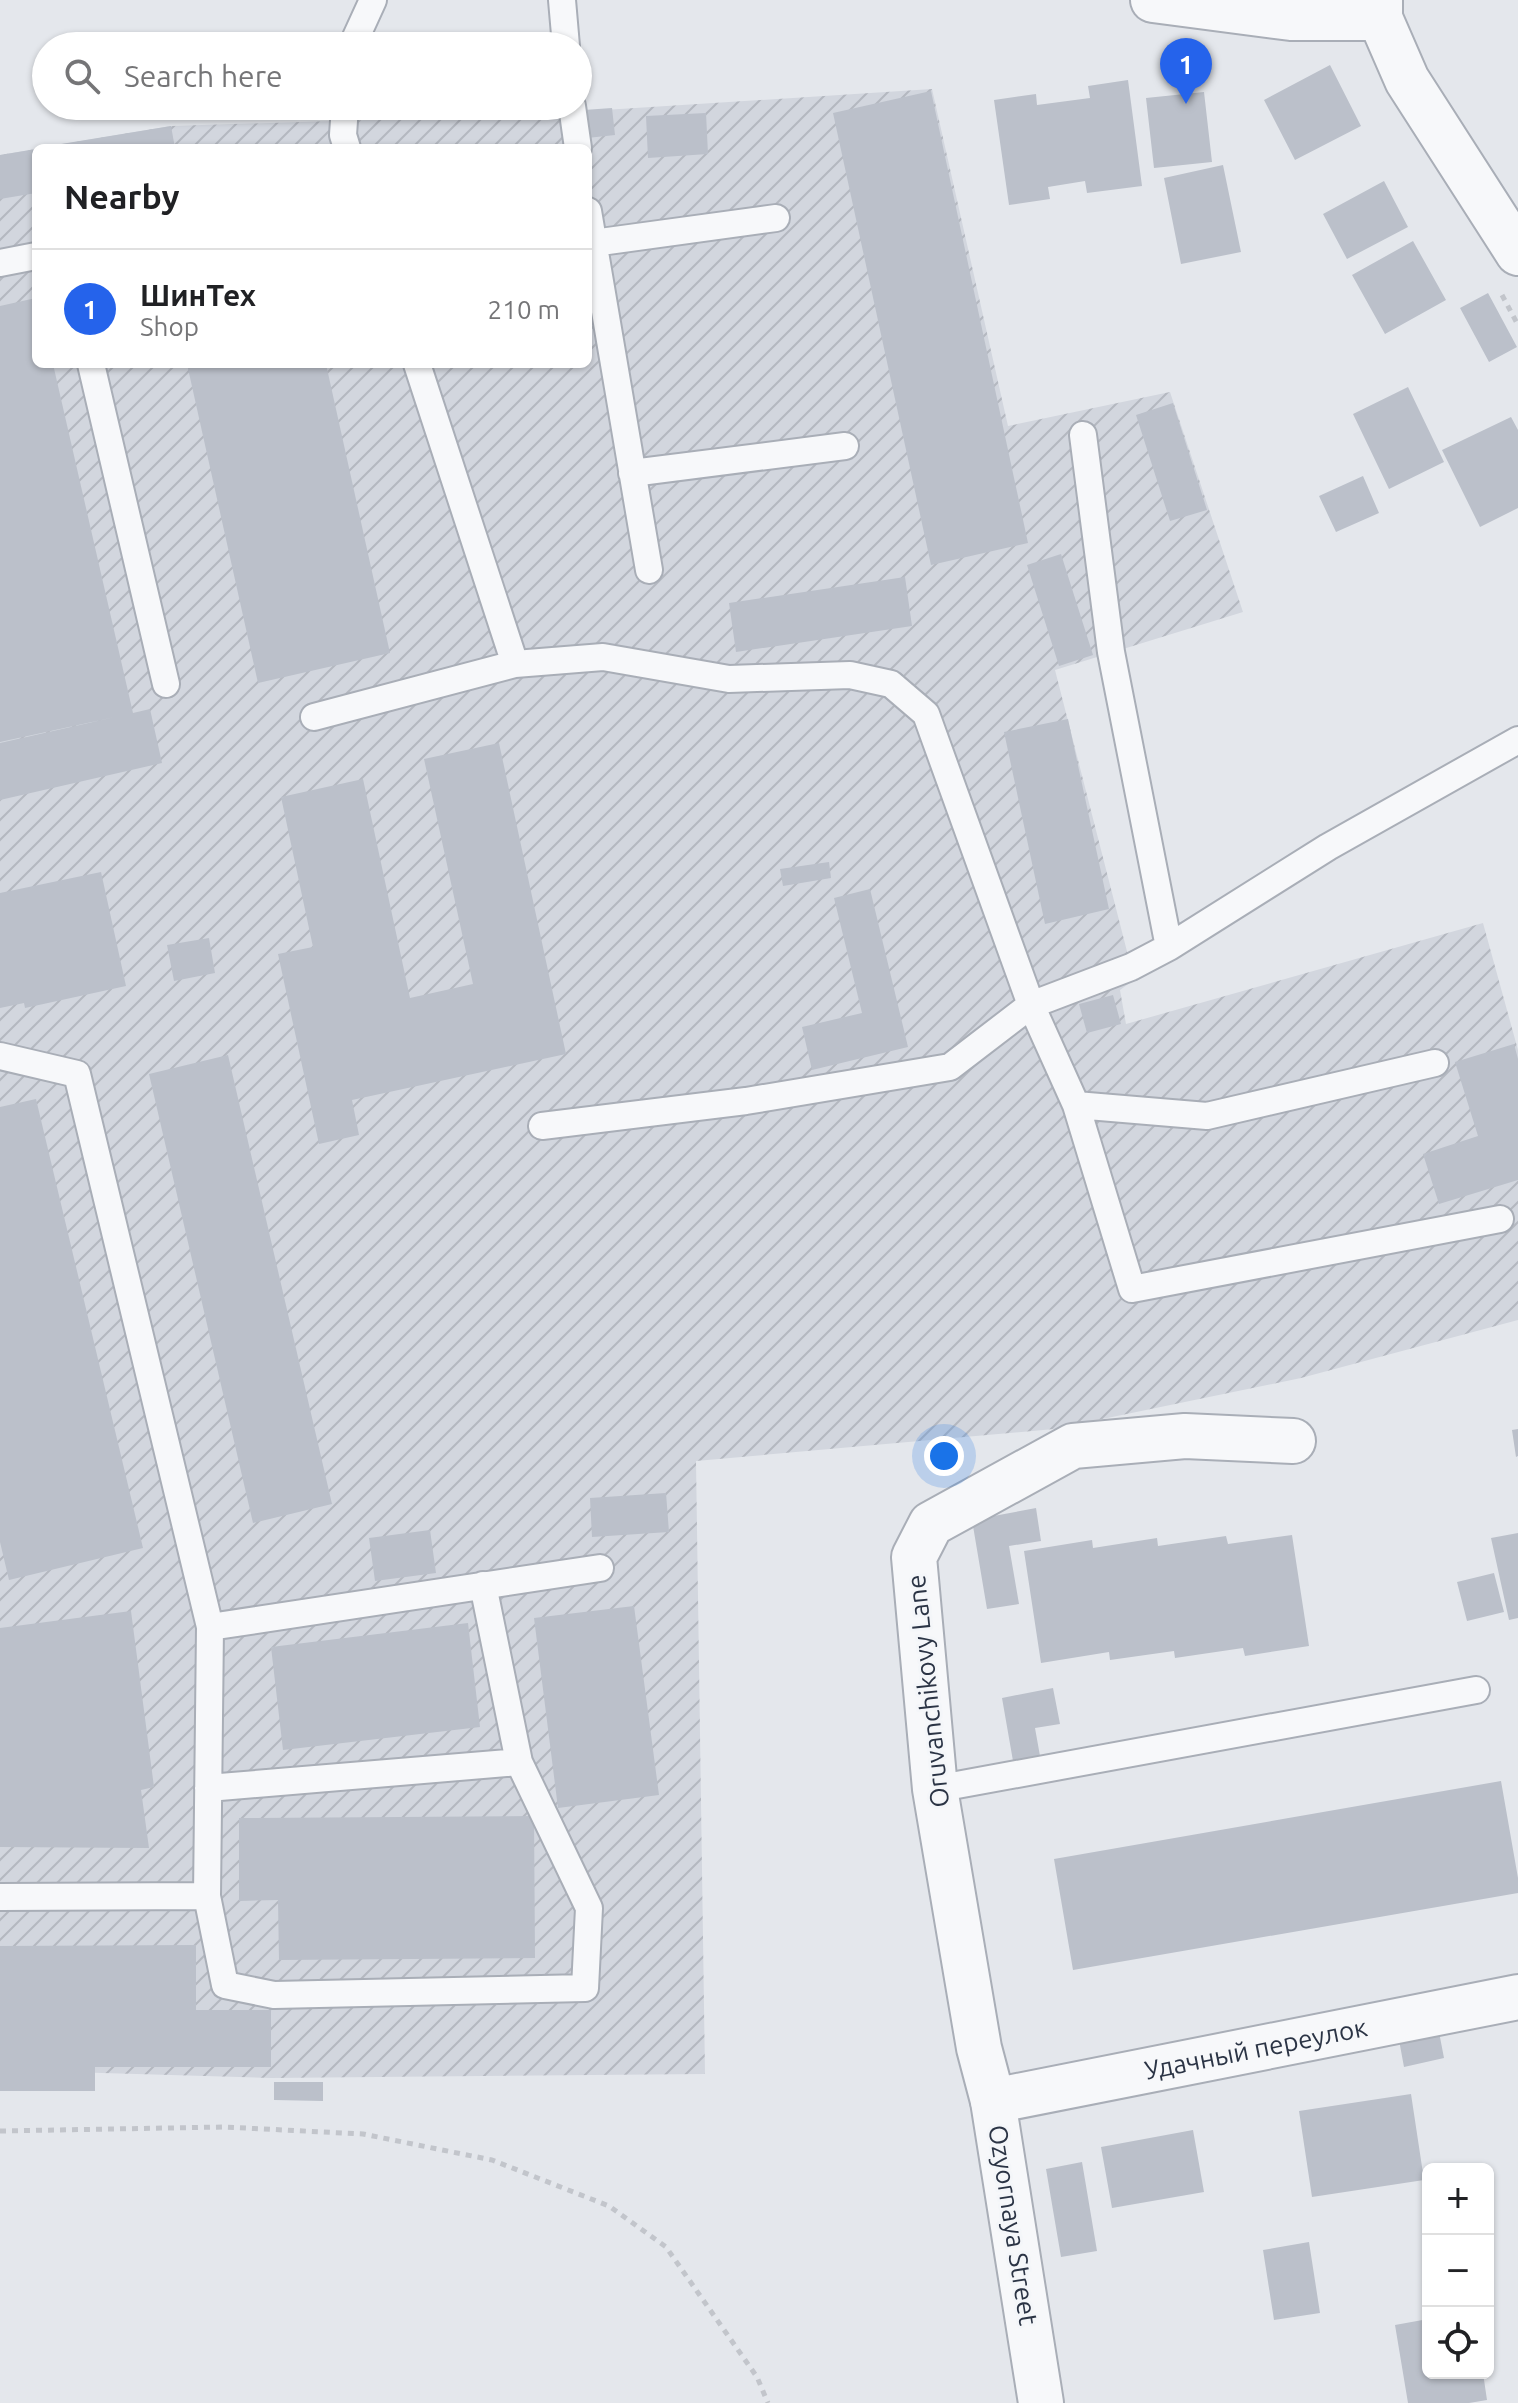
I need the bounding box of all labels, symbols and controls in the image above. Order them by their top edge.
search box [32,32,592,120]
pin: 1 [1160,38,1212,104]
icon: search [60,54,104,98]
text: Search here [124,59,283,93]
text: Nearby [64,177,179,215]
text: ШинТех [140,278,256,312]
text: 1 [83,295,97,324]
text: 210 m [488,295,560,324]
text: Shop [140,312,199,341]
your location [924,1436,964,1476]
street label: Oruvanchikovy Lane [901,1573,954,1809]
street label: Удачный переулок [1142,2012,1370,2085]
street label: Ozyornaya Street [983,2123,1044,2327]
map controls [1422,2163,1494,2379]
button: + [1422,2163,1494,2235]
button: − [1422,2235,1494,2307]
button: locate [1422,2307,1494,2379]

